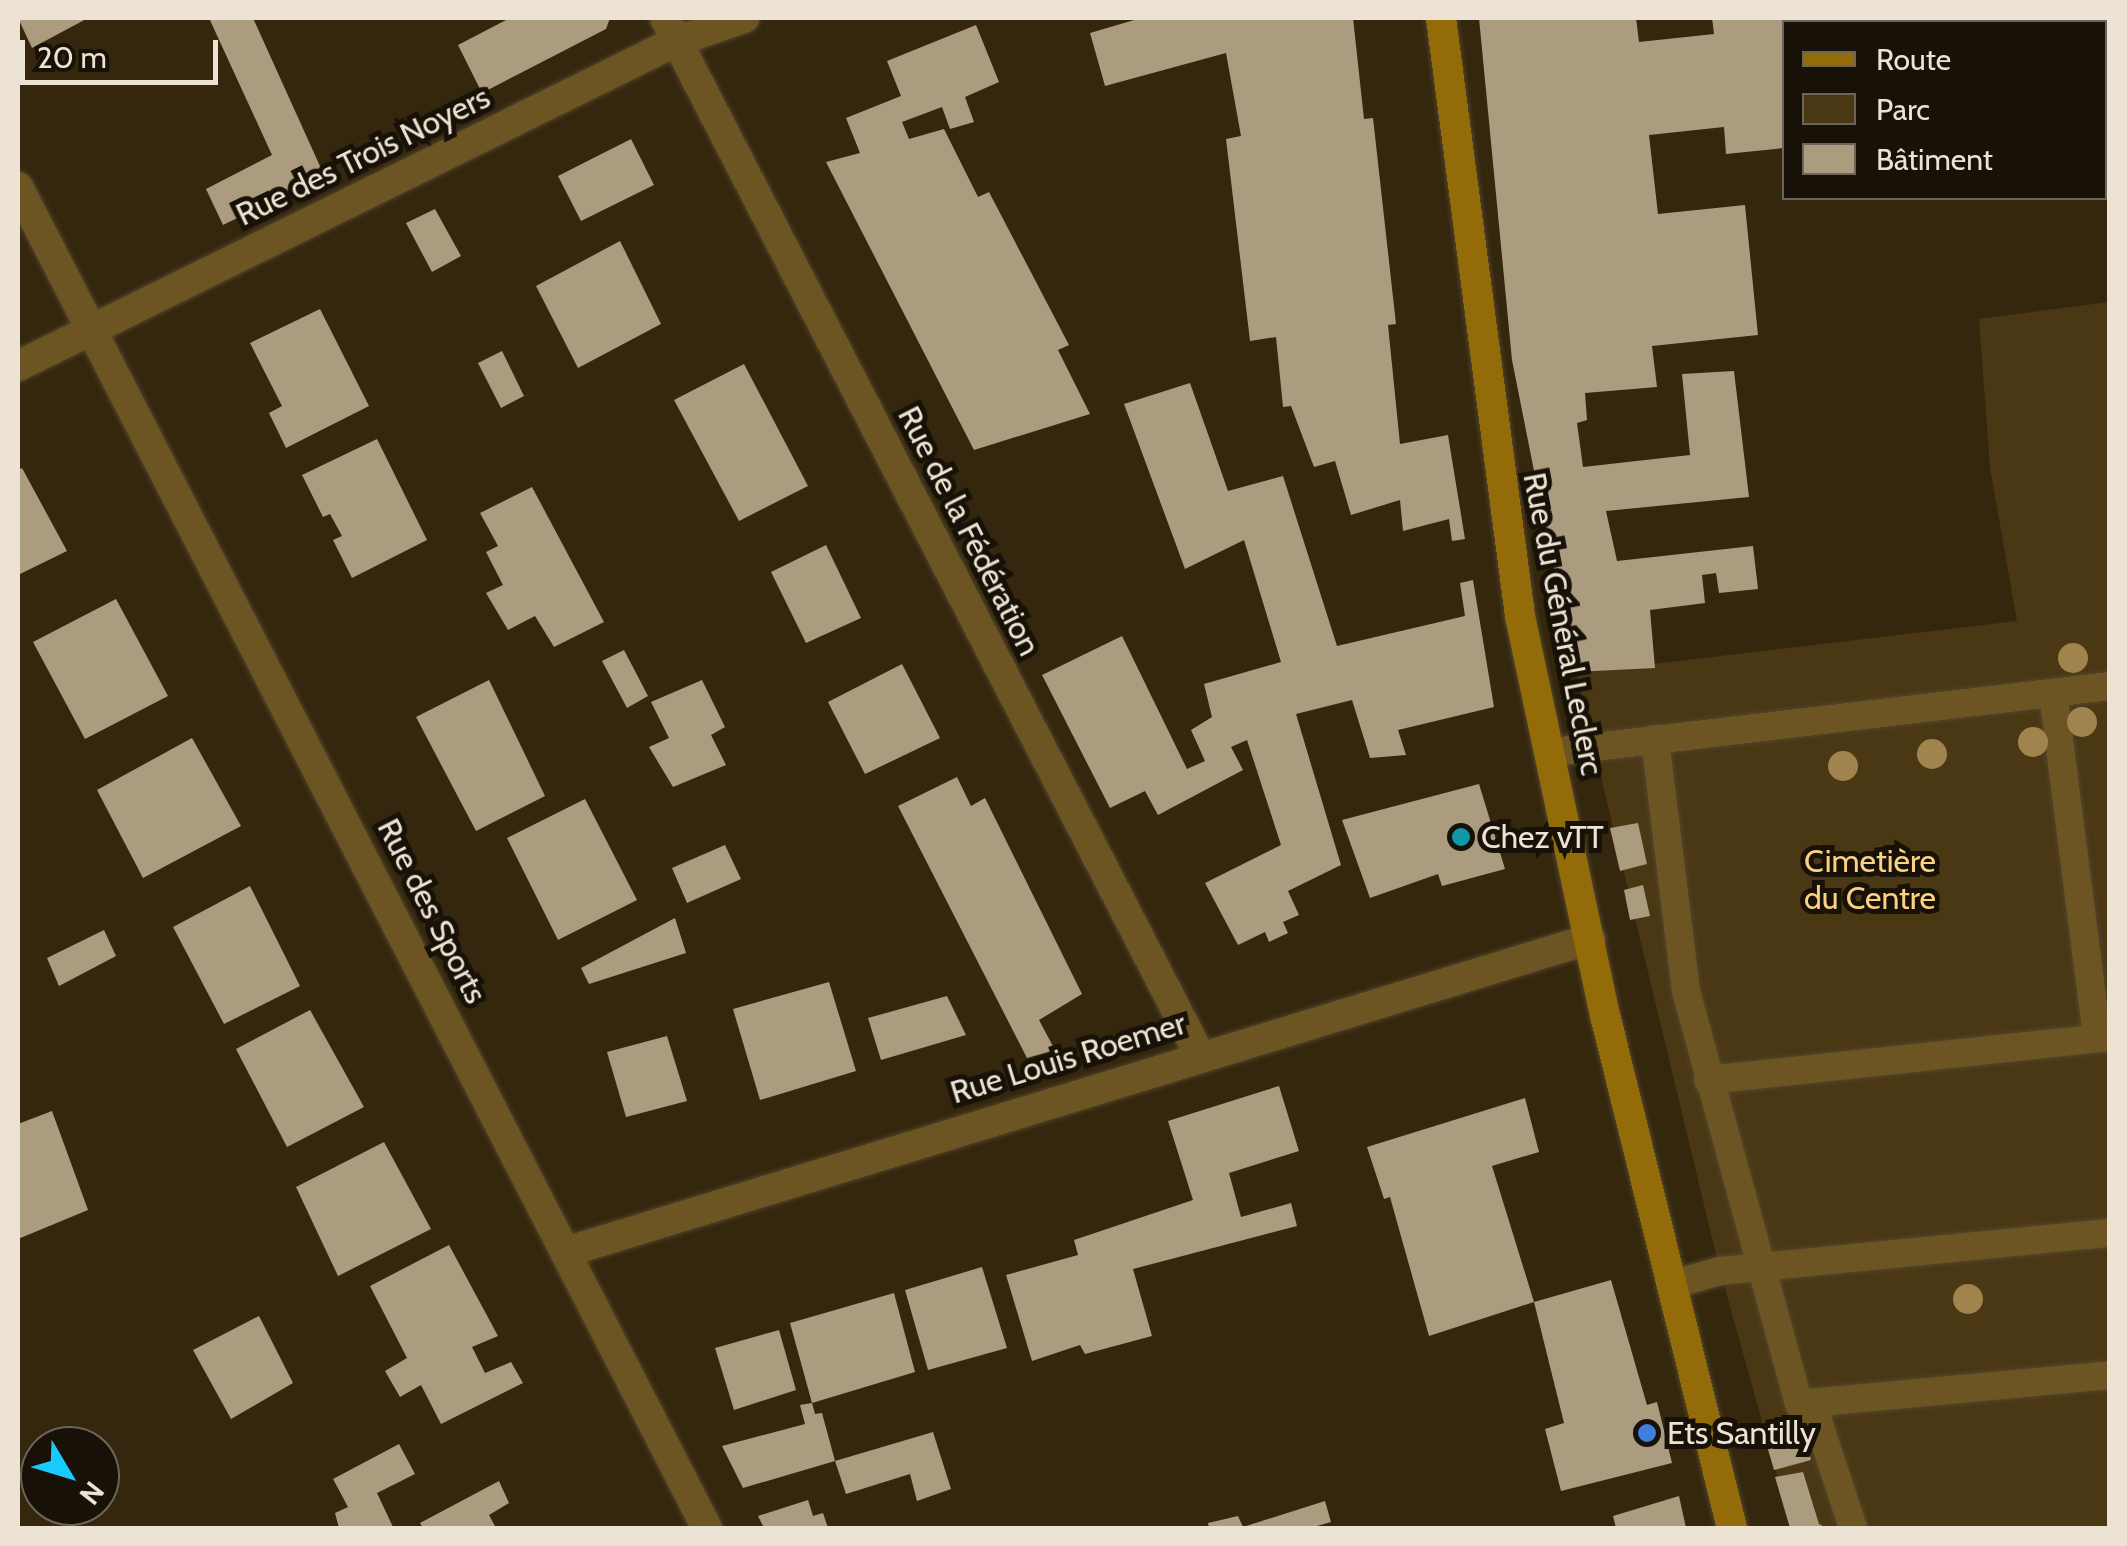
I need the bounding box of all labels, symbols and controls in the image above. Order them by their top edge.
scale bar [25,20,222,82]
legend [1782,20,2107,200]
text: 20 m [37,39,107,76]
text: Route [1876,41,1951,78]
street label: Rue des Trois Noyers [230,78,496,234]
text: Parc [1876,91,1930,128]
text: Bâtiment [1876,141,1993,178]
street label: Rue de la Fédération [890,400,1048,662]
street label: Rue du Général Leclerc [1515,469,1611,779]
street label: Rue des Sports [369,812,495,1010]
place label: Chez vTT [1481,818,1604,856]
marker: Chez vTT [1450,826,1472,848]
park label: Cimetière du Centre [1804,843,1936,918]
street label: Rue Louis Roemer [946,1004,1190,1112]
place label: Ets Santilly [1667,1414,1816,1452]
marker: Ets Santilly [1636,1422,1658,1444]
north arrow [20,1426,120,1526]
text: N [73,1475,112,1511]

